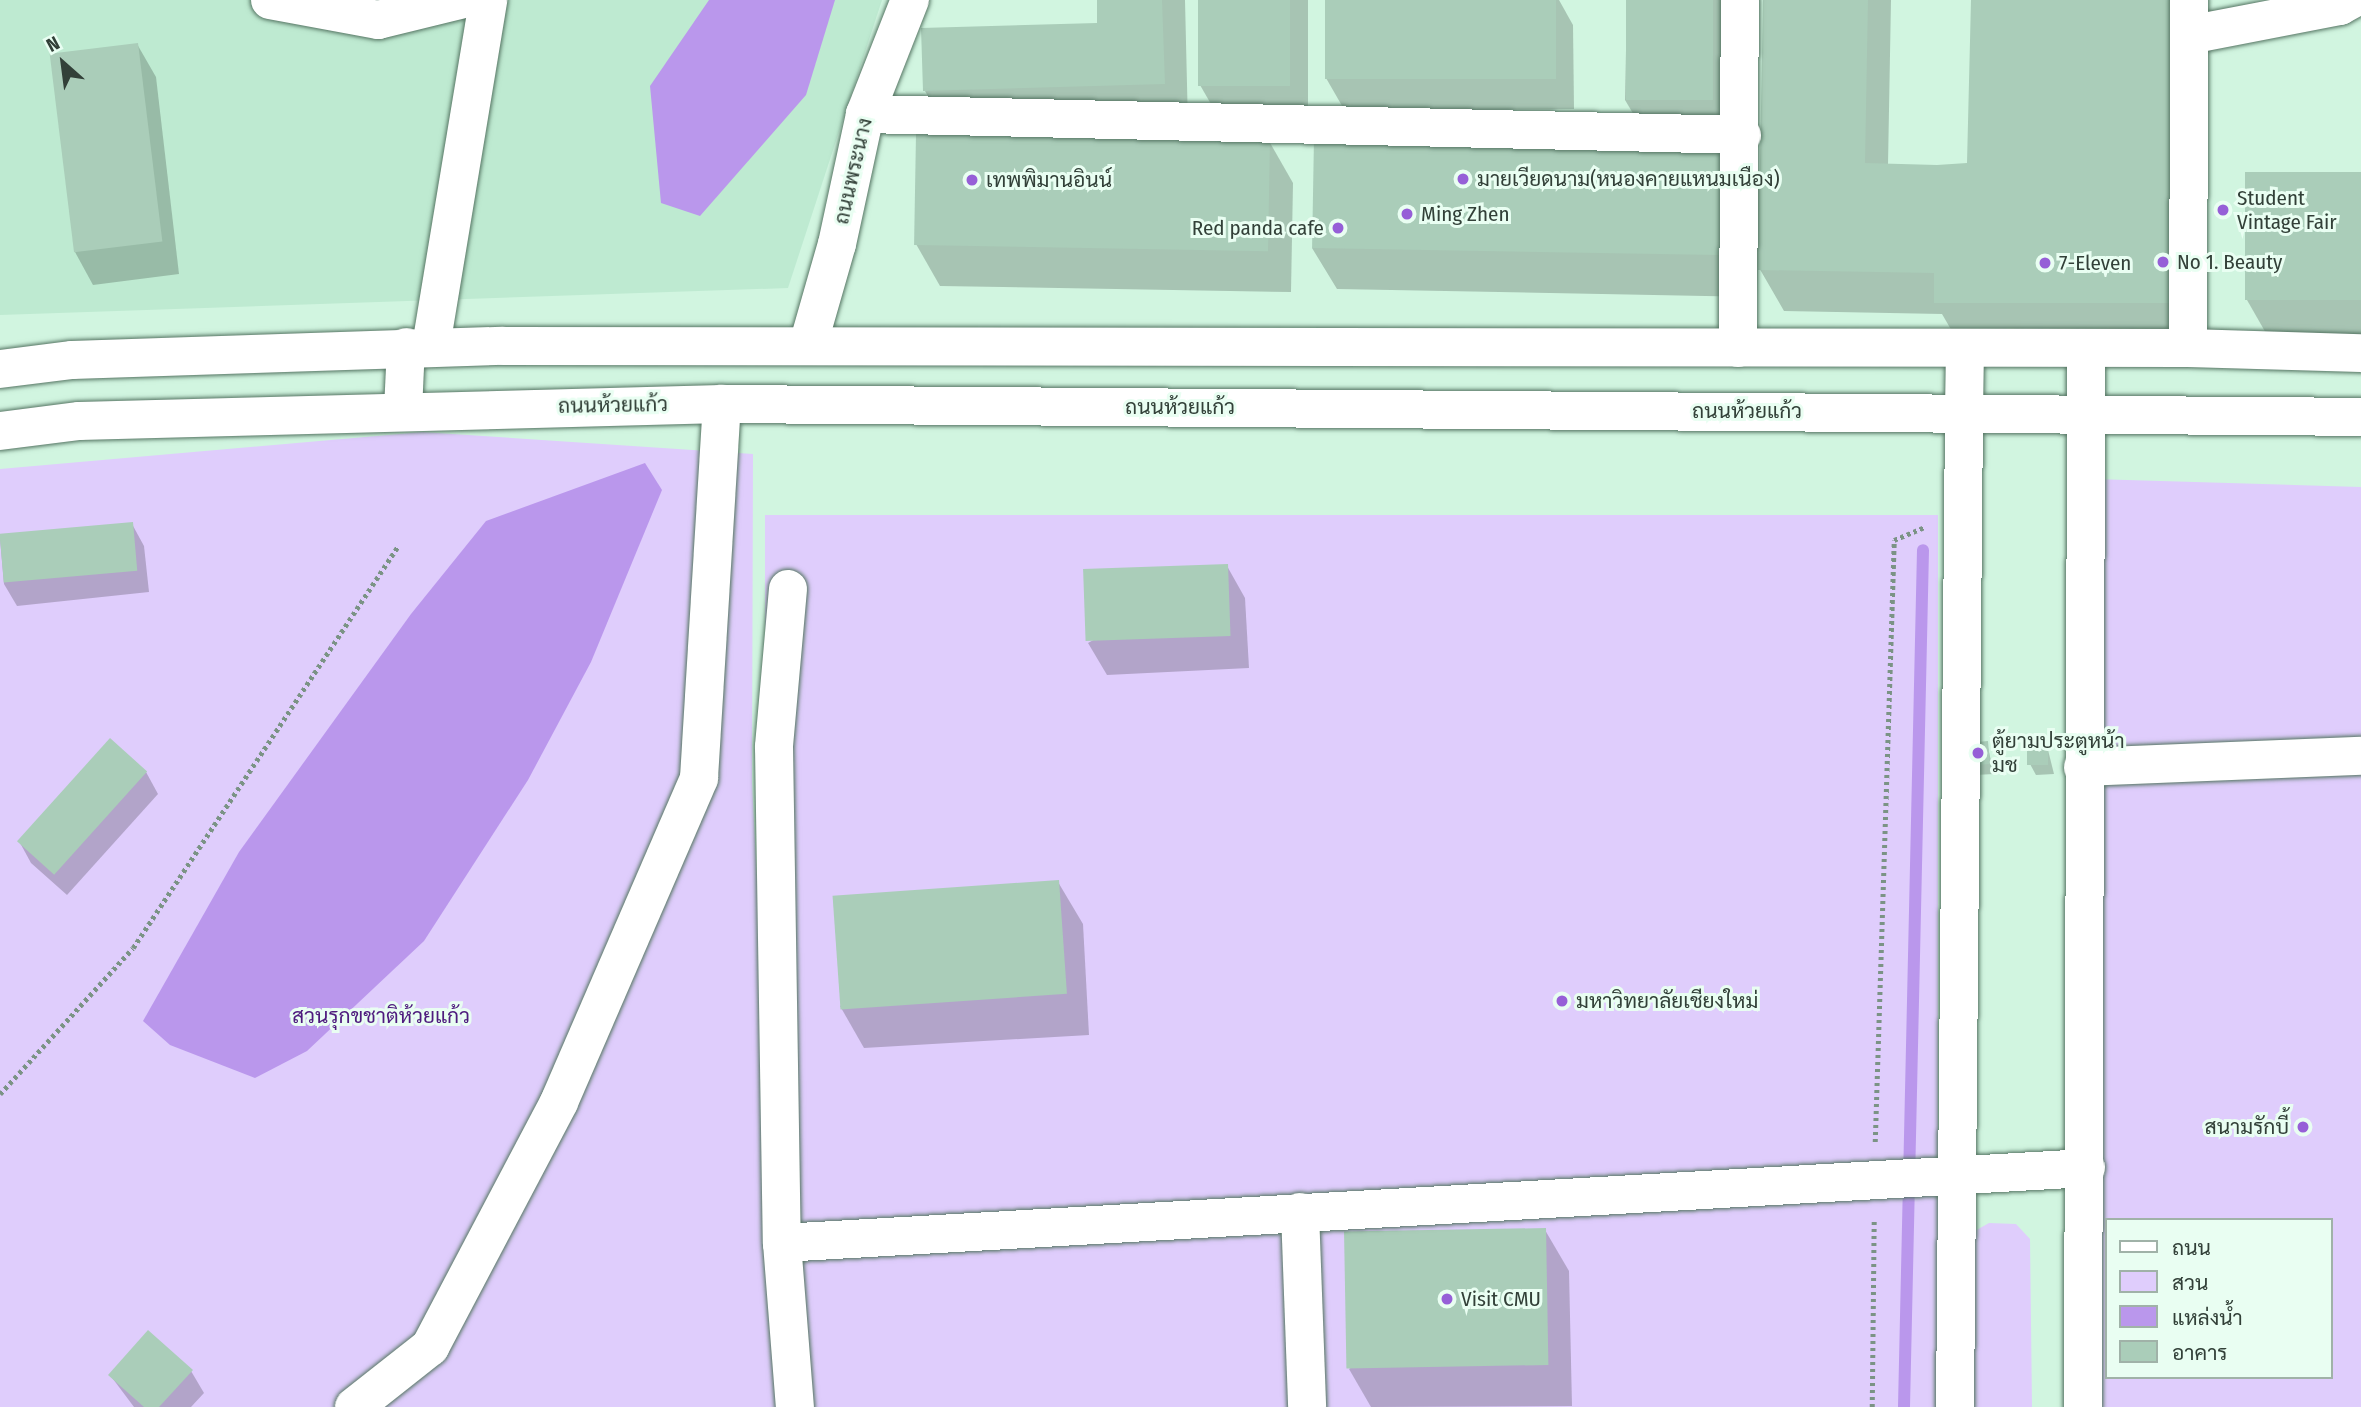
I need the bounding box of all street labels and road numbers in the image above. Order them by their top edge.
street label: ถนนพระนาง [829,115,877,227]
street label: ถนนห้วยแก้ว [558,391,668,419]
street label: ถนนห้วยแก้ว [1125,394,1235,420]
street label: ถนนห้วยแก้ว [1692,398,1802,424]

